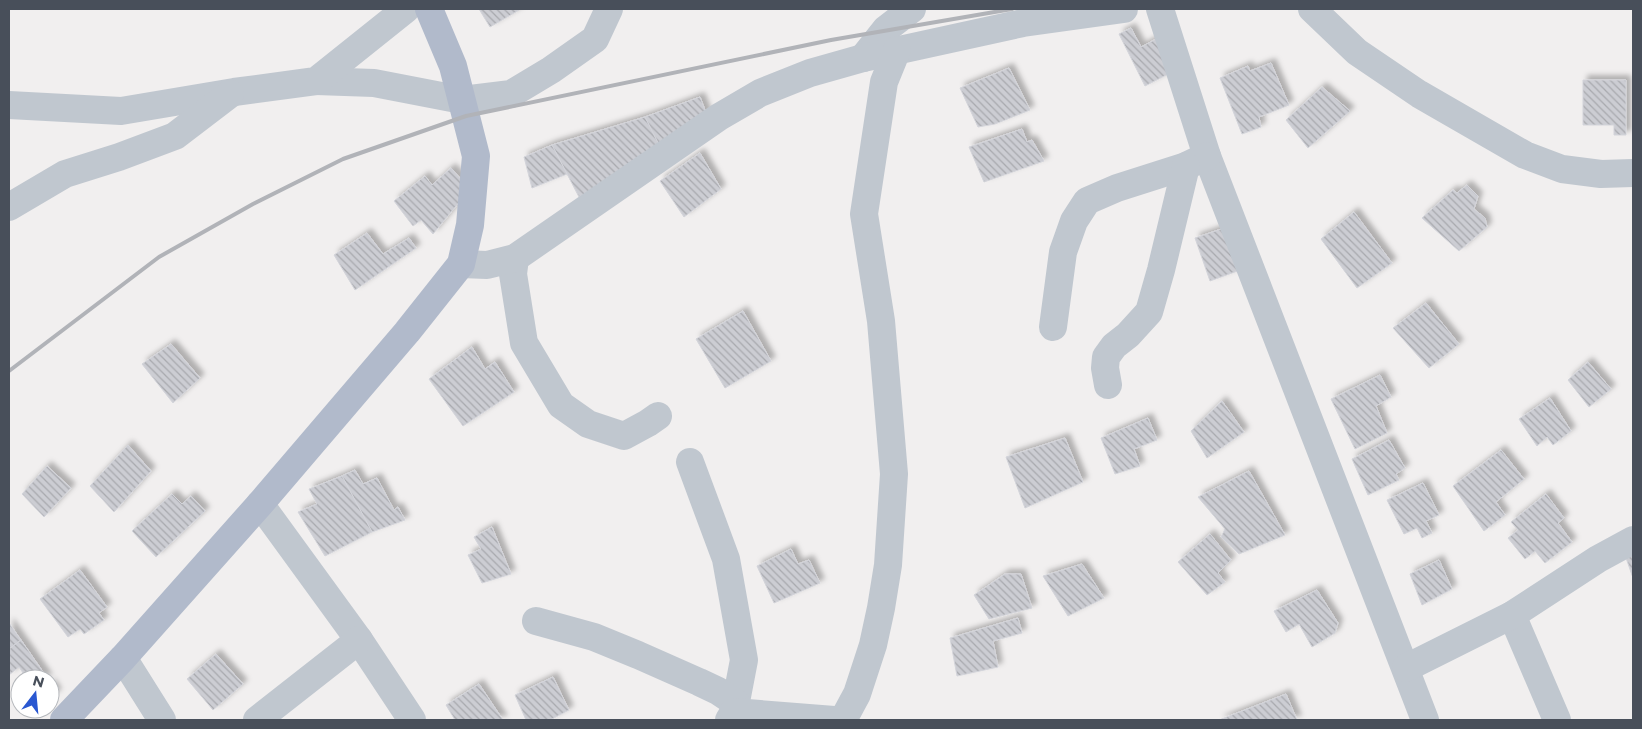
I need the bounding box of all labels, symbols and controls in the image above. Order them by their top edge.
north arrow [10,669,60,719]
text: N [31,671,47,692]

